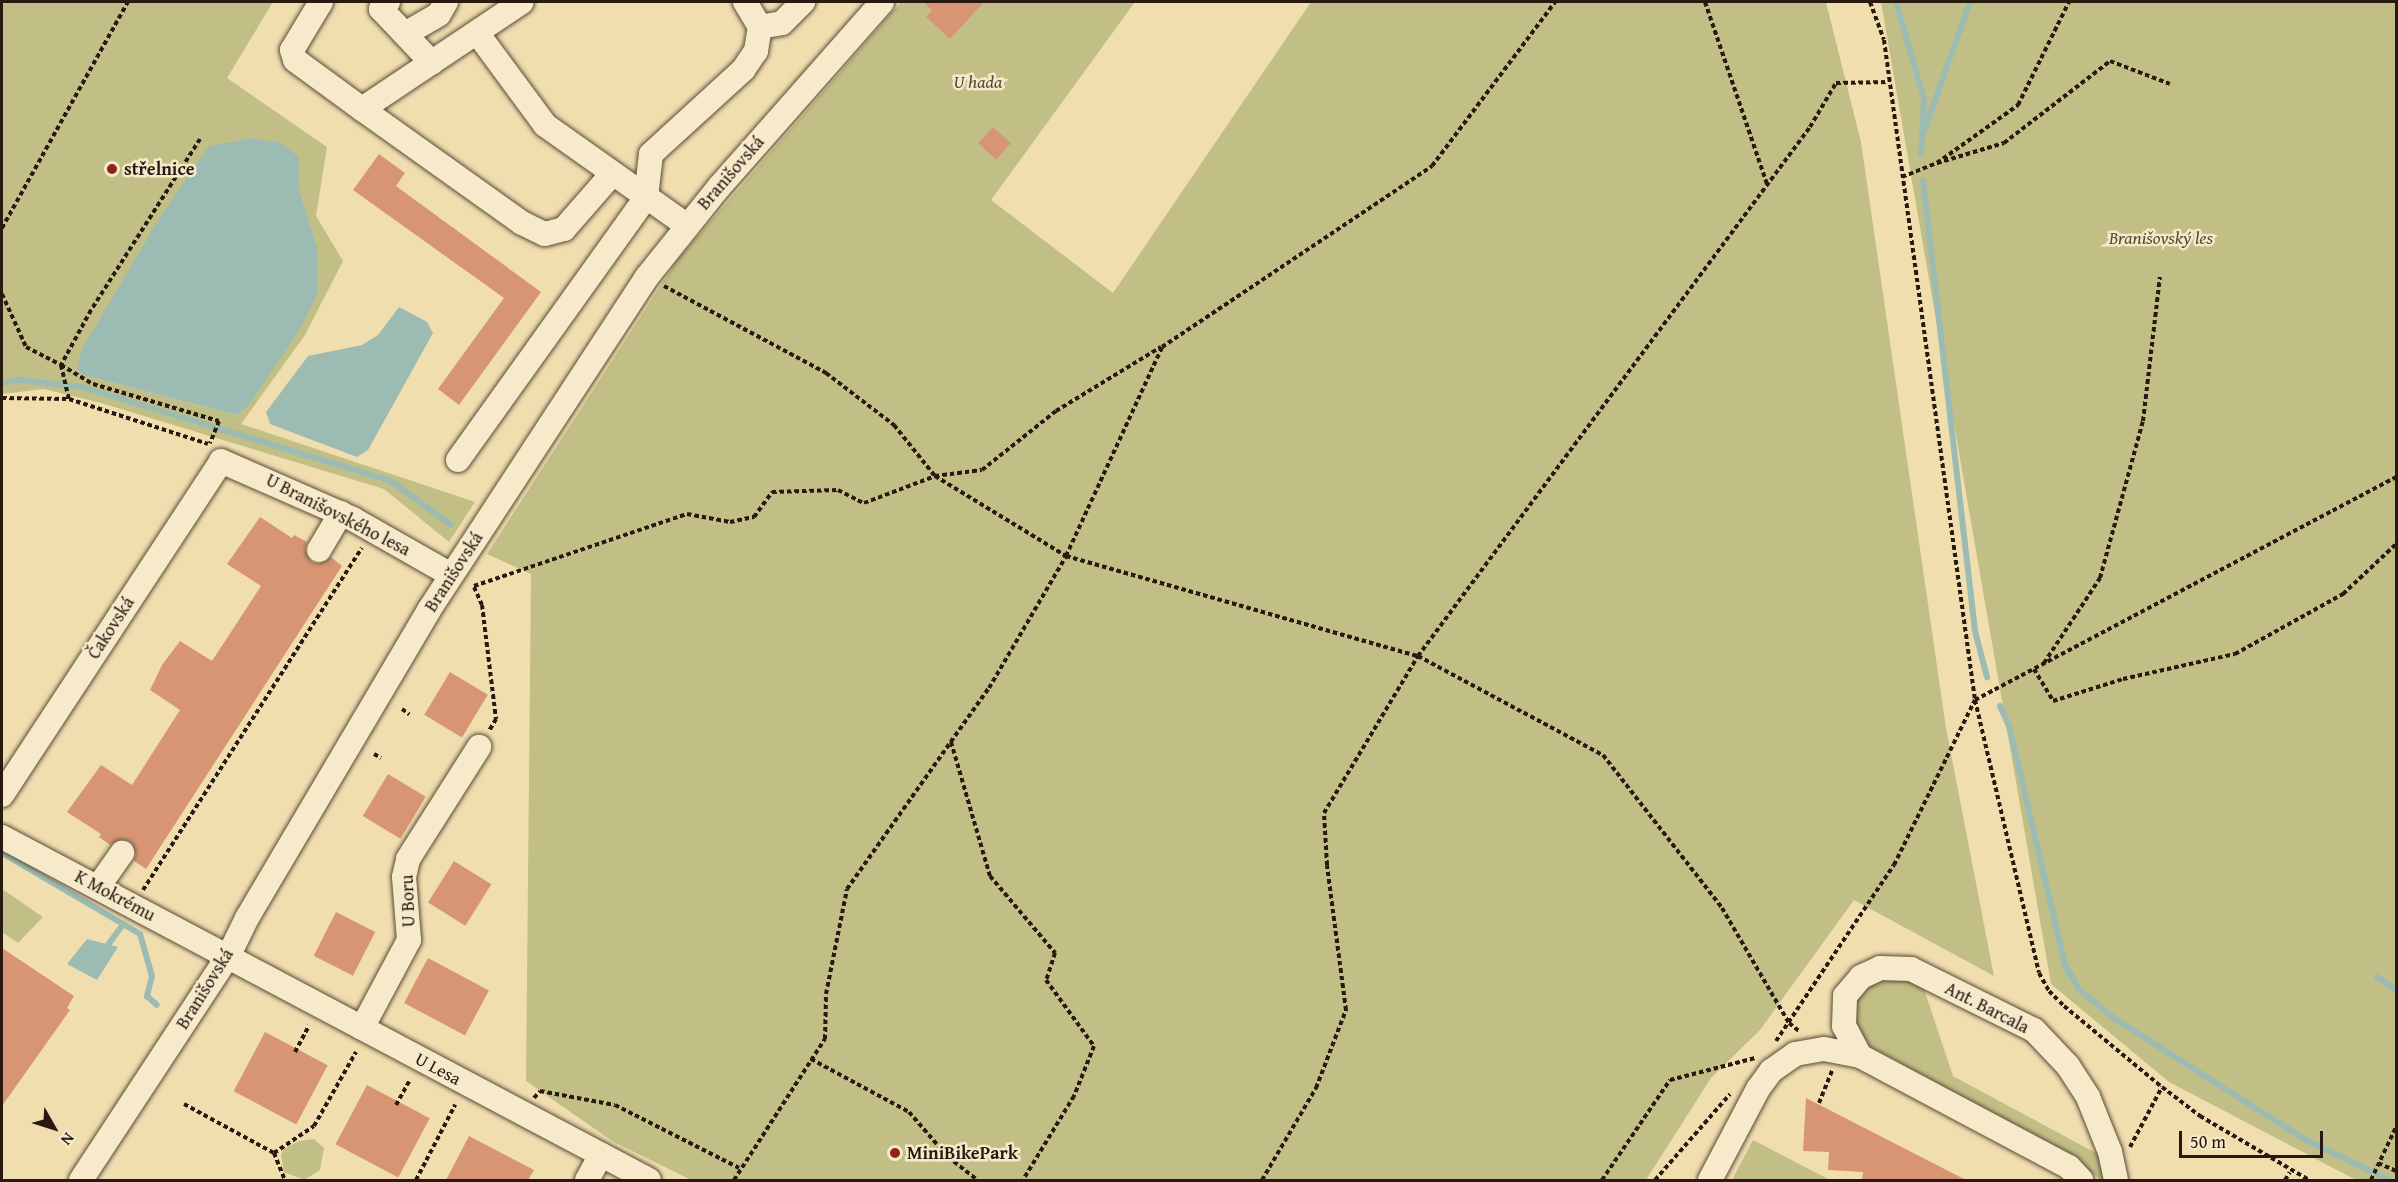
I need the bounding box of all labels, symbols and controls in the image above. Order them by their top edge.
park label: U hada [954,71,1002,93]
street label: Branišovská [693,132,769,214]
place label: střelnice [124,158,195,180]
marker: střelnice [105,162,119,176]
park label: Branišovský les [2109,227,2213,249]
street label: U Branišovského lesa [262,469,414,561]
street label: Branišovská [420,528,488,616]
street label: Čakovská [83,593,139,663]
street label: K Mokrému [71,866,159,926]
street label: U Boru [396,874,420,928]
street label: Branišovská [172,945,238,1033]
street label: Ant. Barcala [1941,978,2033,1038]
street label: U Lesa [411,1048,465,1090]
north arrow [24,1098,84,1158]
scale bar [2182,1119,2326,1157]
text: N [55,1128,81,1151]
text: 50 m [2190,1128,2226,1155]
place label: MiniBikePark [907,1142,1018,1164]
marker: MiniBikePark [888,1146,902,1160]

